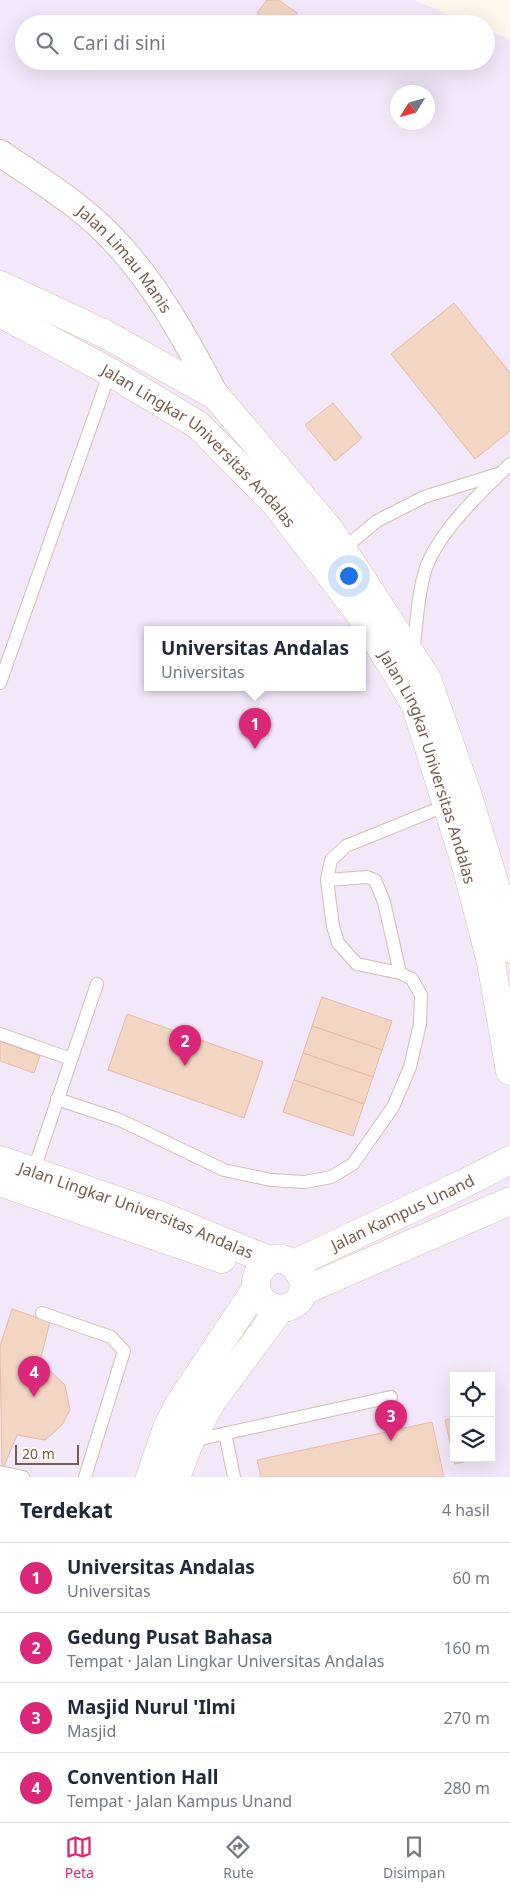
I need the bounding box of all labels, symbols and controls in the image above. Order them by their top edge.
search box [15,15,495,70]
icon: search [33,29,61,57]
text: Cari di sini [73,30,166,56]
north arrow [390,85,435,130]
street label: Jalan Limau Manis [71,199,177,317]
street label: Jalan Lingkar Universitas Andalas [96,357,301,532]
your location [336,563,362,589]
popup [144,626,366,691]
text: Universitas Andalas [161,635,349,661]
street label: Jalan Lingkar Universitas Andalas [373,645,481,886]
text: Universitas [161,661,245,683]
pin: 1 [239,708,271,749]
pin: 2 [169,1025,201,1066]
street label: Jalan Lingkar Universitas Andalas [14,1156,257,1264]
street label: Jalan Kampus Unand [325,1169,478,1257]
pin: 4 [18,1356,50,1397]
map controls [450,1372,495,1462]
button: locate [450,1372,495,1417]
pin: 3 [375,1400,407,1441]
button: layers [450,1417,495,1462]
scale bar [15,1442,79,1465]
text: 20 m [22,1444,55,1463]
text: Terdekat [20,1496,113,1524]
text: 4 hasil [442,1499,490,1521]
text: Universitas Andalas [67,1554,255,1580]
text: 1 [31,1567,41,1589]
text: 60 m [453,1567,490,1589]
text: Universitas [67,1580,151,1602]
text: Gedung Pusat Bahasa [67,1624,273,1650]
text: 2 [31,1637,41,1659]
text: 160 m [443,1637,490,1659]
text: Tempat · Jalan Lingkar Universitas Andalas [67,1650,385,1672]
text: Masjid Nurul 'Ilmi [67,1694,236,1720]
text: 3 [31,1707,41,1729]
text: 270 m [443,1707,490,1729]
text: Masjid [67,1720,116,1742]
text: Convention Hall [67,1764,218,1790]
text: 4 [31,1777,41,1799]
text: 280 m [443,1777,490,1799]
text: Tempat · Jalan Kampus Unand [67,1790,292,1812]
tab: Peta [65,1833,94,1882]
tab: Rute [223,1833,254,1882]
tab: Disimpan [383,1833,445,1882]

